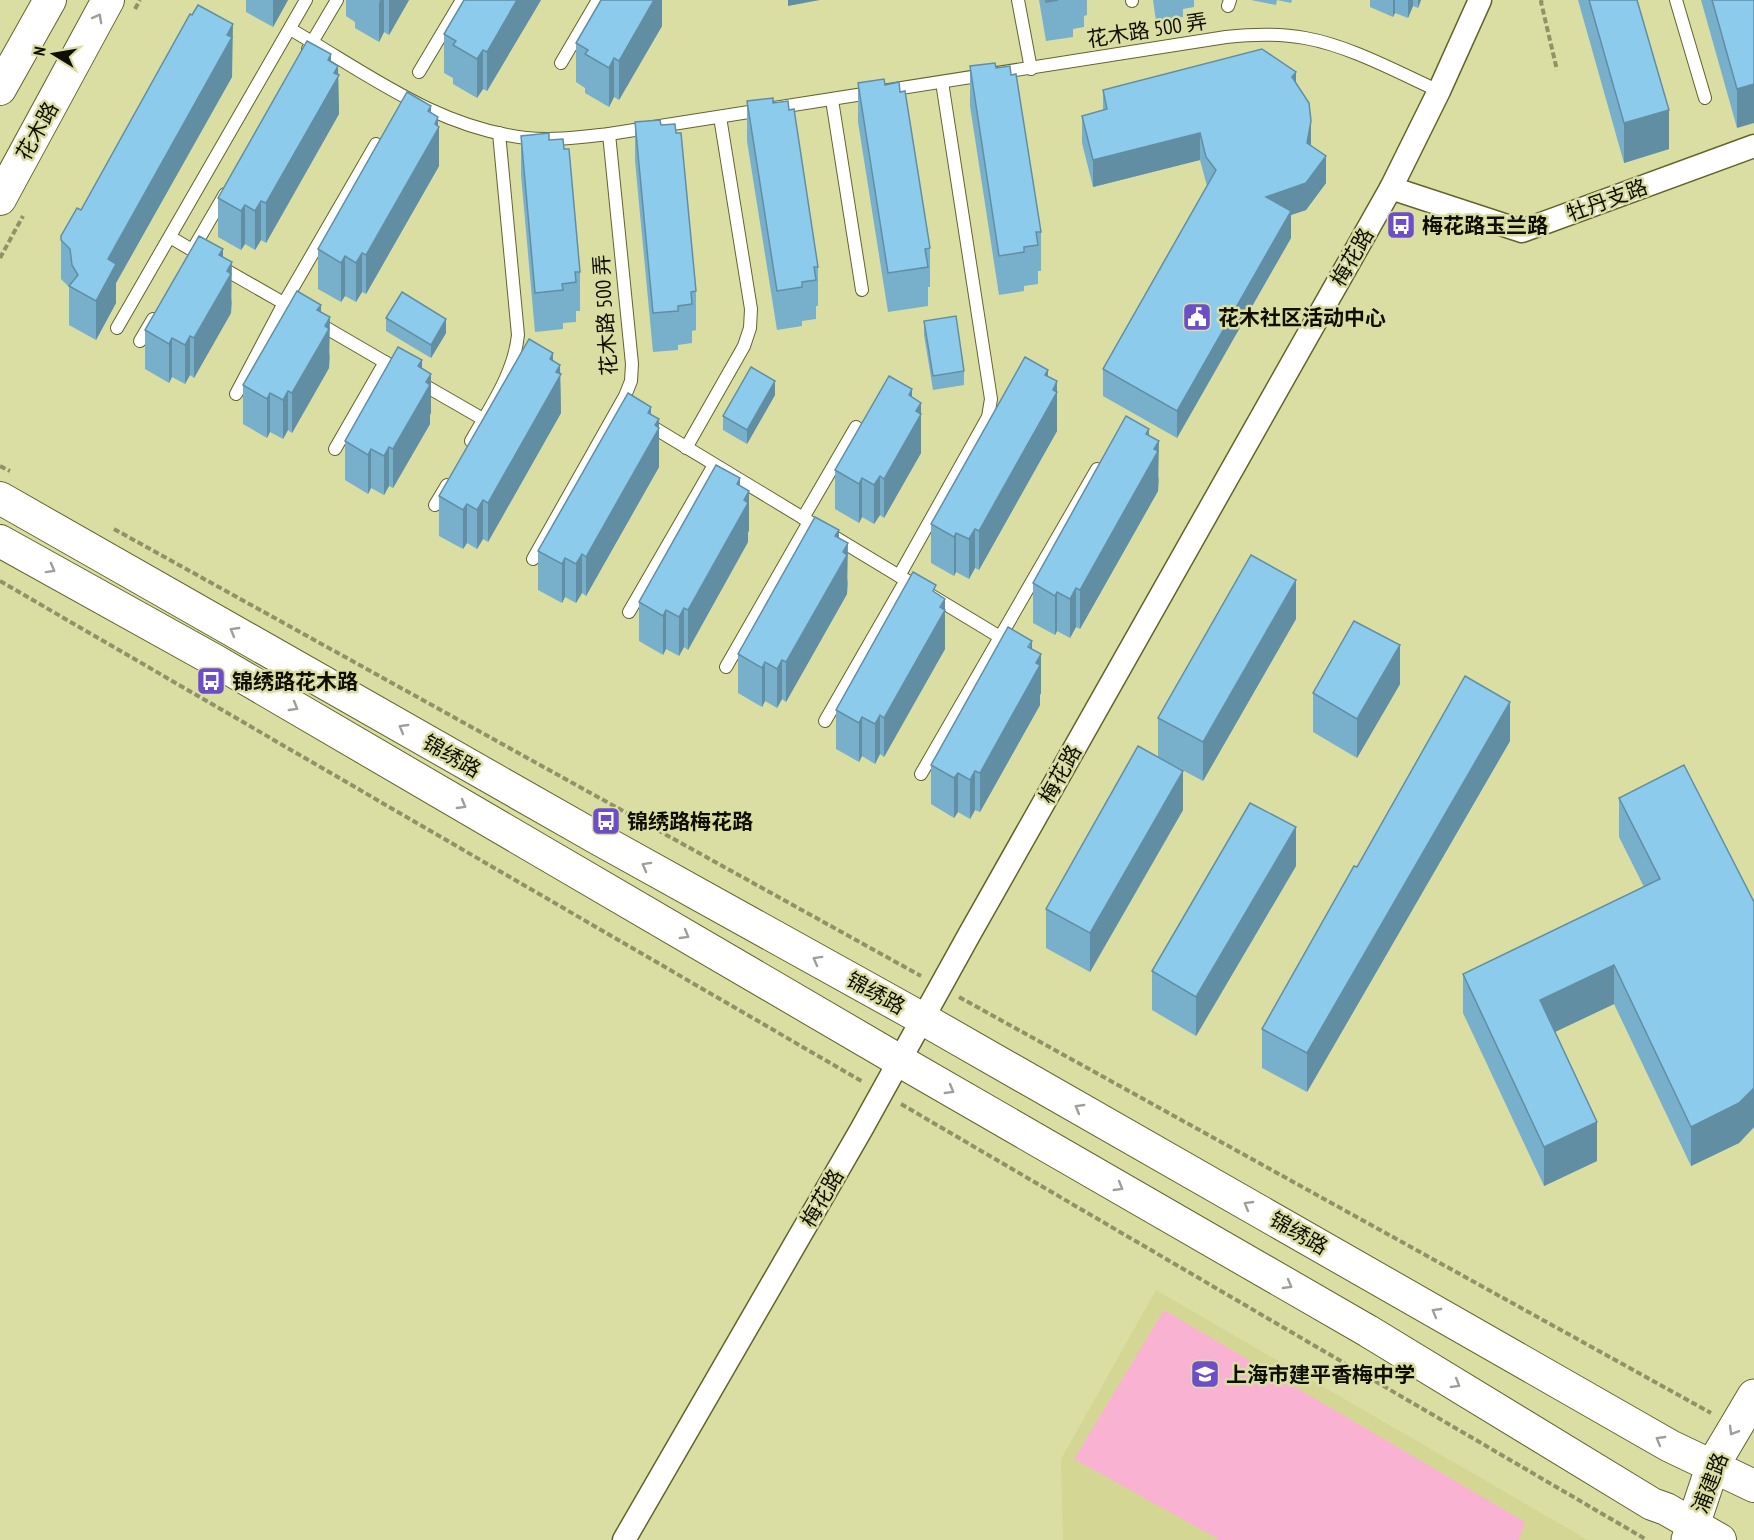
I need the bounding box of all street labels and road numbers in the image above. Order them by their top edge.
street label: 花木路 500 弄 [1085,7,1209,53]
street label: 花木路 [10,97,64,165]
street label: 牡丹支路 [1563,173,1651,227]
street label: 梅花路 [1325,223,1379,291]
street label: 花木路 500 弄 [587,254,623,376]
street label: 锦绣路 [418,729,486,783]
street label: 梅花路 [1033,740,1087,808]
street label: 锦绣路 [842,966,910,1020]
street label: 梅花路 [795,1164,849,1232]
street label: 锦绣路 [1265,1206,1333,1260]
street label: 浦建路 [1686,1449,1734,1517]

